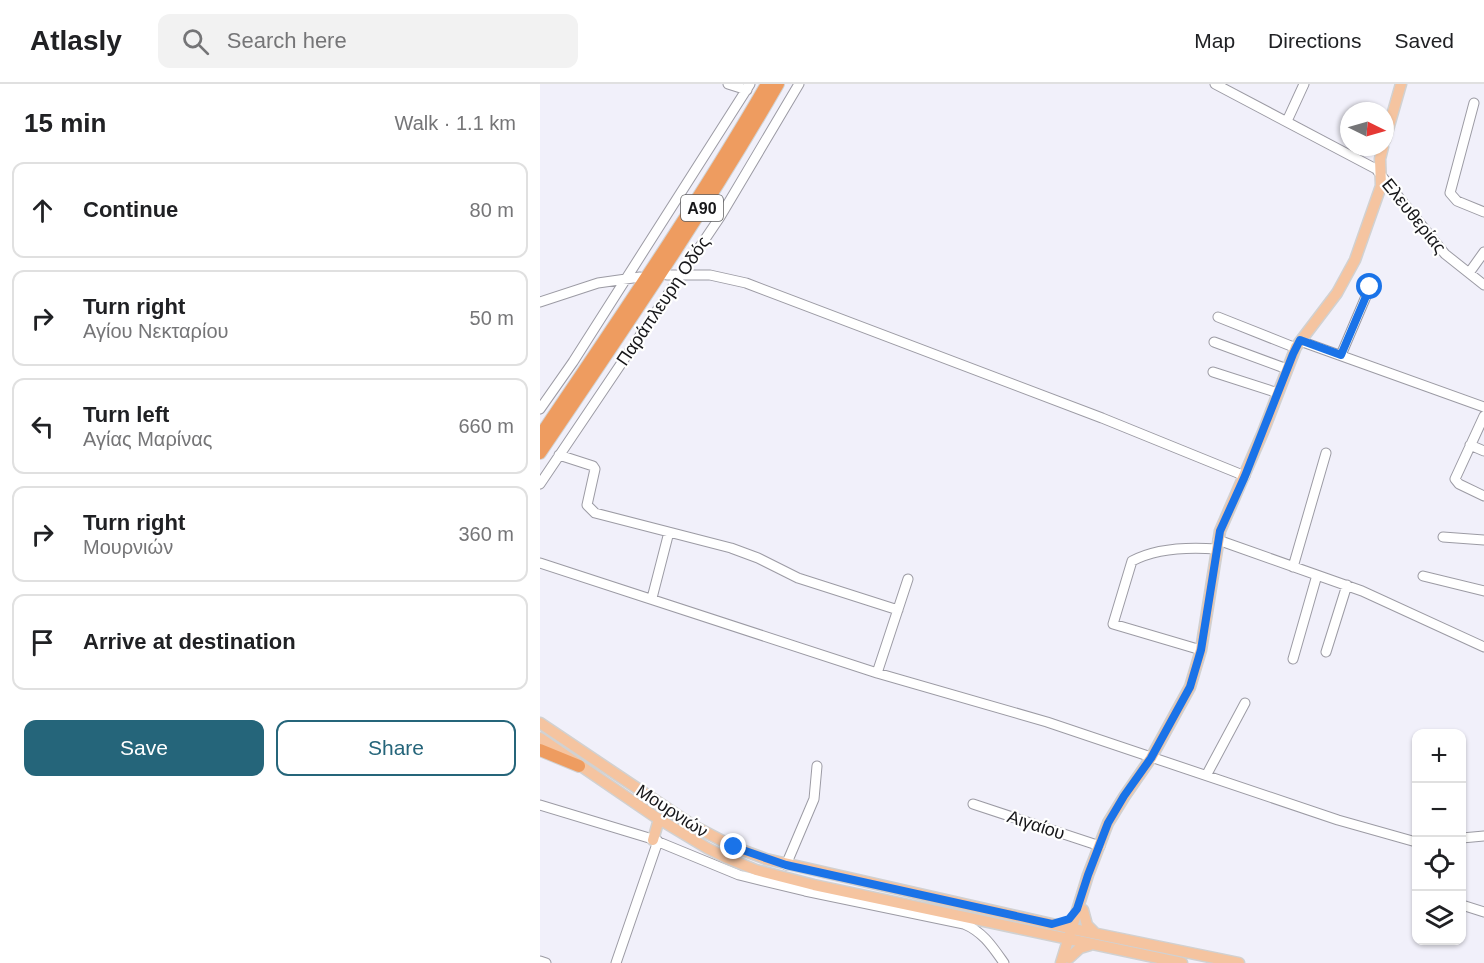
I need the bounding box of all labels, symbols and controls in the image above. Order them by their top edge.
search box [158,14,578,68]
text: Atlasly [30,25,122,56]
icon: search [179,25,212,58]
text: Search here [227,28,347,53]
text: Map [1194,29,1235,52]
text: Directions [1268,29,1361,52]
text: Saved [1394,29,1454,52]
north arrow [1340,102,1394,156]
text: 15 min [24,108,106,138]
text: Walk · 1.1 km [395,112,516,134]
street label: Ελευθερίας [1378,175,1450,258]
icon: ahead [26,194,59,227]
road number: Α90 [681,195,723,221]
text: Continue [83,197,178,222]
text: 80 m [470,199,514,221]
street label: Παράπλευρη Οδός [612,232,714,369]
route start [1356,273,1382,299]
text: Turn right [83,294,185,319]
icon: right [26,302,59,335]
text: 50 m [470,307,514,329]
text: Αγίου Νεκταρίου [83,320,228,342]
text: Turn left [83,402,169,427]
icon: left [26,410,59,443]
text: 660 m [458,415,514,437]
text: Αγίας Μαρίνας [83,428,212,450]
text: Turn right [83,510,185,535]
icon: right [26,518,59,551]
text: 360 m [458,523,514,545]
text: Μουρνιών [83,536,173,558]
icon: arrive [26,626,59,659]
text: Arrive at destination [83,629,296,654]
button: Save [24,720,264,776]
button: Share [276,720,516,776]
map controls [1412,729,1466,945]
button: + [1412,729,1466,783]
street label: Μουρνιών [633,781,711,841]
button: − [1412,783,1466,837]
street label: Αιγαίου [1005,806,1067,844]
route end [720,833,746,859]
button: locate [1412,837,1466,891]
button: layers [1412,891,1466,945]

